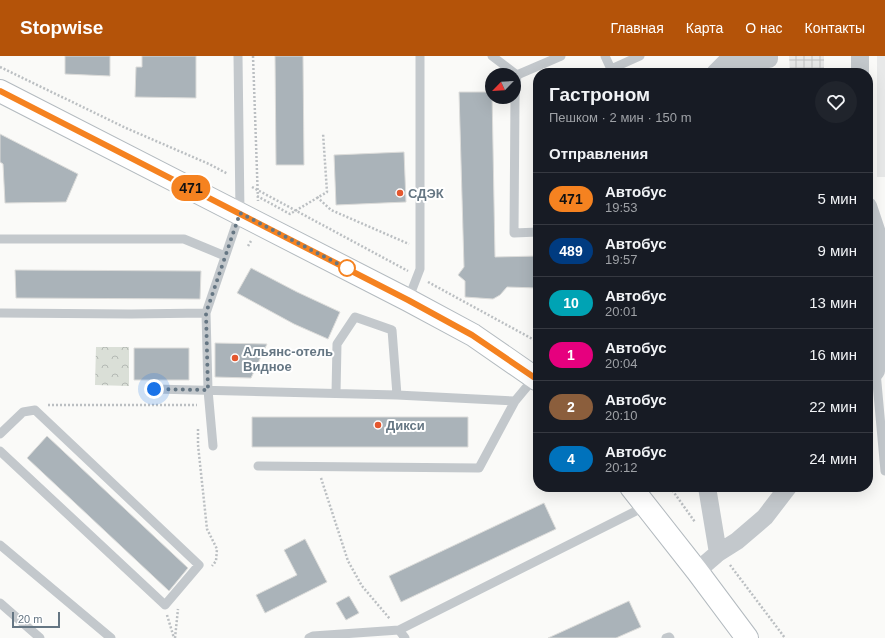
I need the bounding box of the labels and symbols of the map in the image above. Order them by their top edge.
north arrow [485,68,521,104]
line badge: 471 [168,175,214,201]
place label: СДЭК [408,186,444,201]
marker: СДЭК [395,188,405,198]
unlabelled marker [338,259,356,277]
place label: Альянс-отель Видное [243,344,333,374]
marker: Альянс-отель Видное [230,353,240,363]
your location [144,379,164,399]
place label: Дикси [386,418,425,433]
marker: Дикси [373,420,383,430]
scale bar [12,610,60,629]

